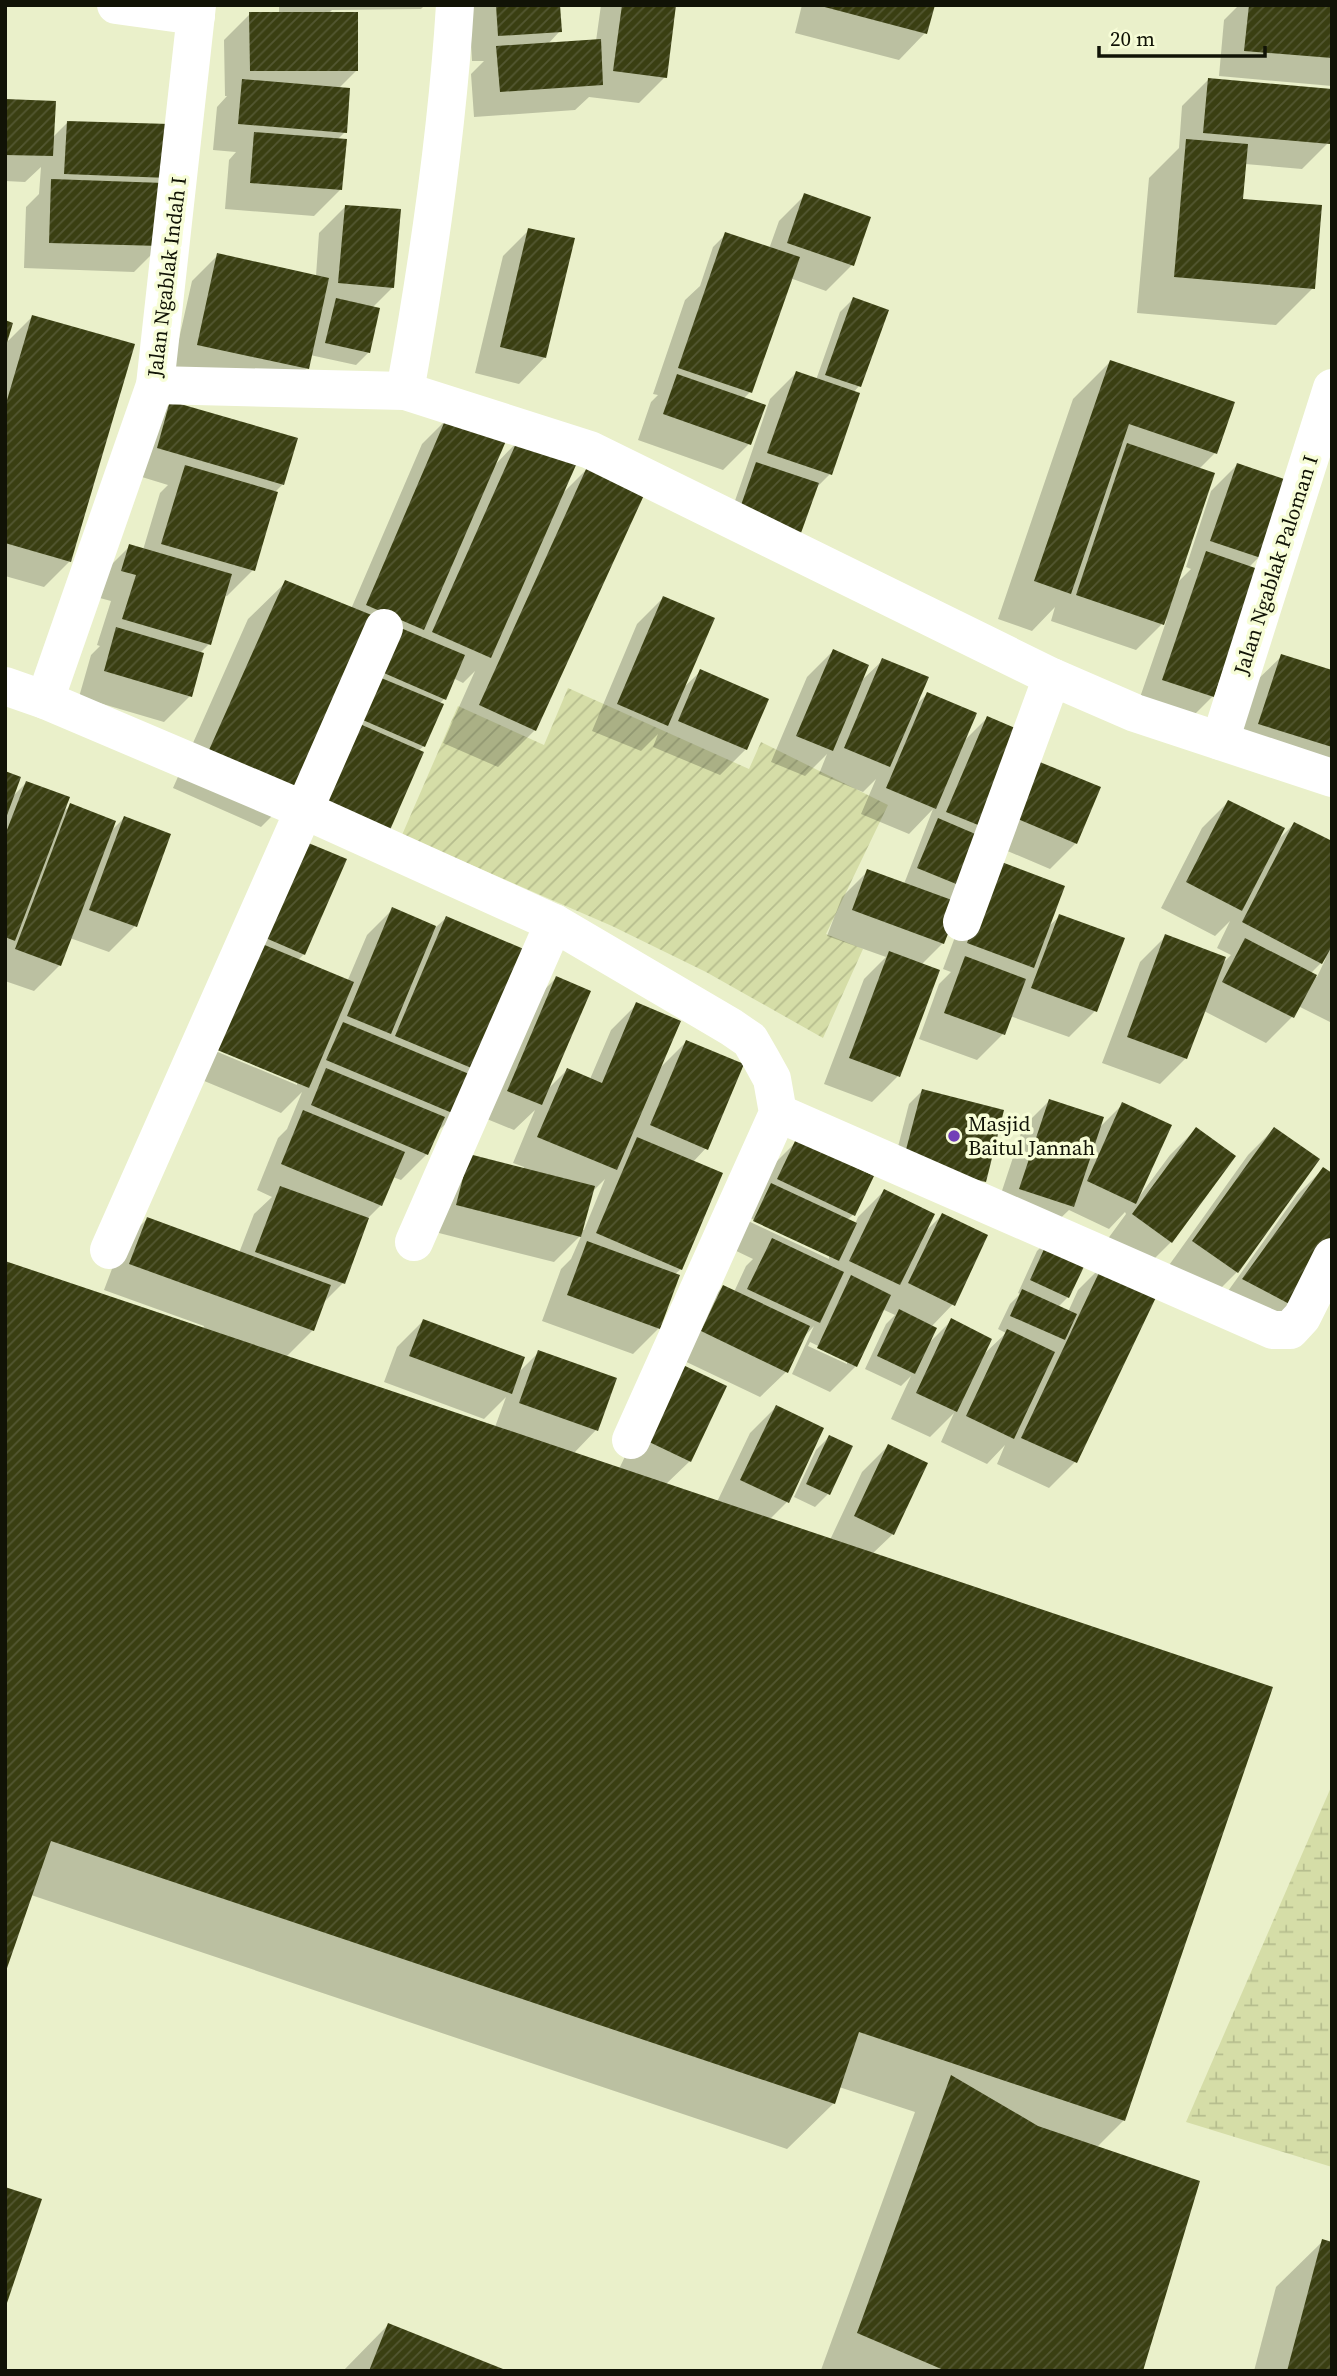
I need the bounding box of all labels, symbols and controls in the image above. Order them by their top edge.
scale bar [1099,14,1265,58]
text: 20 m [1110,24,1155,53]
street label: Jalan Ngablak Indah I [140,175,193,380]
street label: Jalan Ngablak Paloman I [1226,451,1325,679]
place label: Masjid Baitul Jannah [968,1109,1095,1162]
marker: Masjid Baitul Jannah [946,1128,962,1144]

